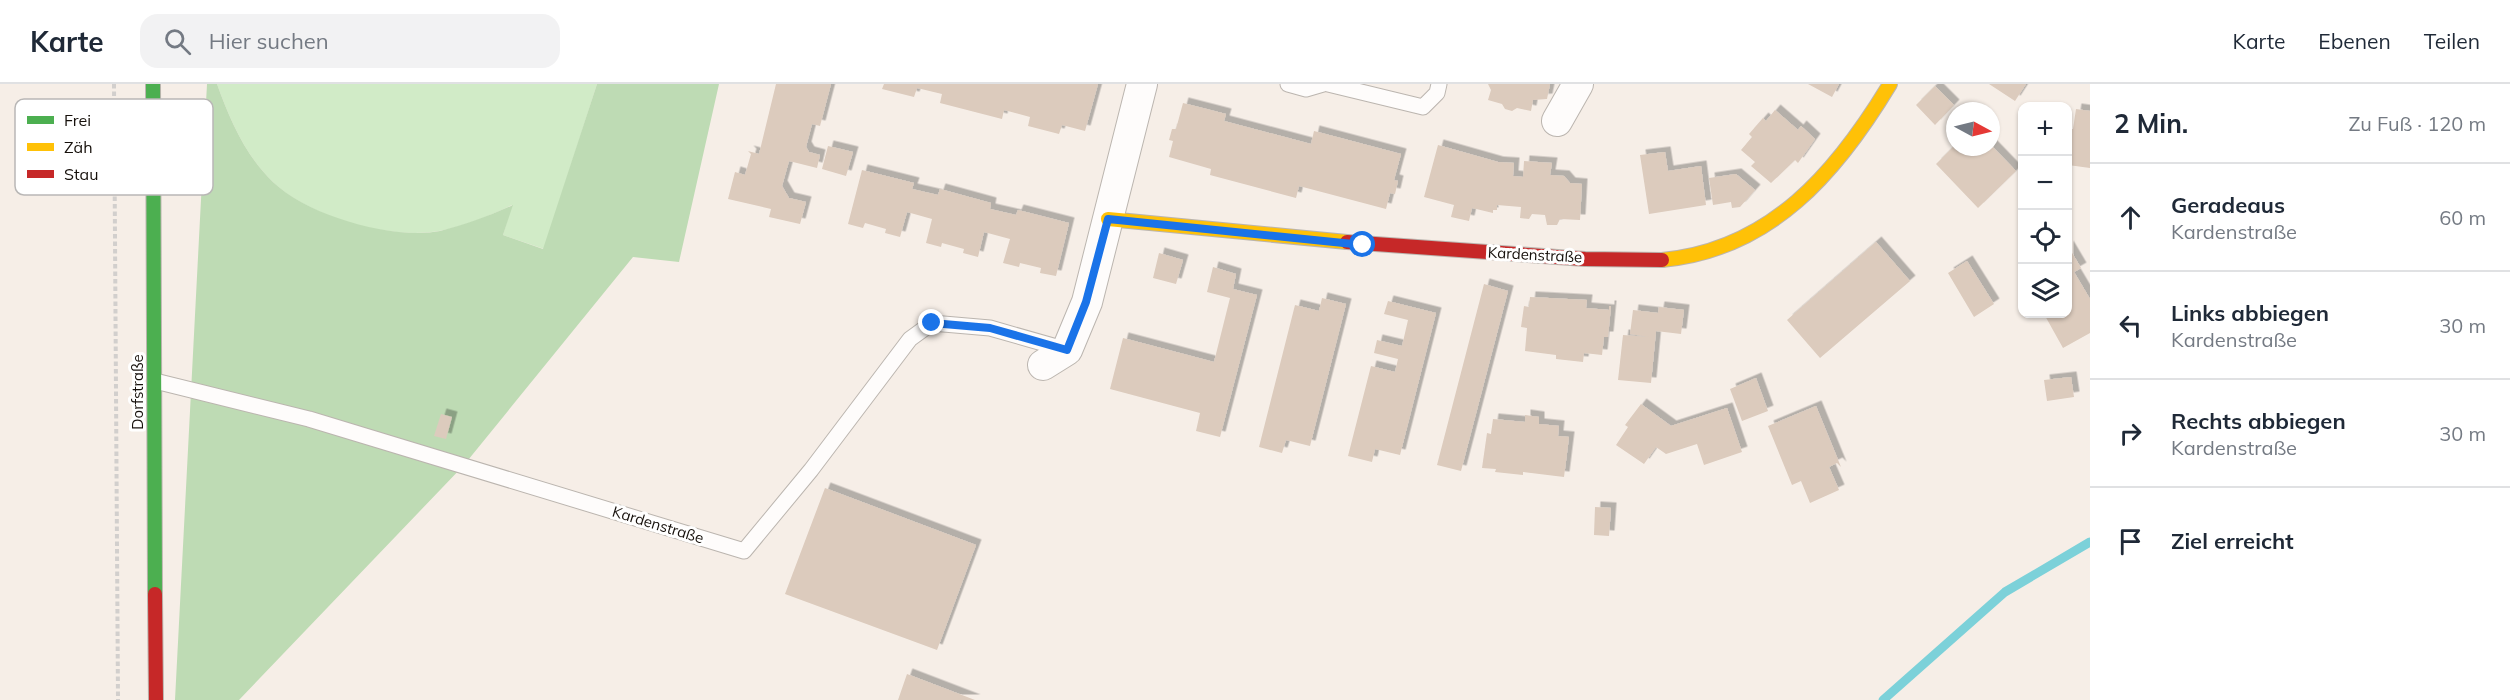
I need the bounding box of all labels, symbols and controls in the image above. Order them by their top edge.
search box [140,14,560,68]
text: Karte [30,24,104,59]
icon: search [161,25,194,58]
text: Hier suchen [209,27,329,55]
text: Karte [2233,28,2285,54]
text: Ebenen [2318,28,2391,54]
text: Teilen [2424,28,2480,54]
legend [15,99,213,195]
north arrow [1946,102,2000,156]
map controls [2018,102,2072,318]
button: + [2018,102,2072,156]
text: 2 Min. [2114,107,2188,140]
text: Frei [64,110,91,130]
text: Zu Fuß · 120 m [2348,111,2486,136]
text: Zäh [64,137,93,157]
button: − [2018,156,2072,210]
text: Stau [64,164,98,184]
text: Geradeaus [2171,191,2285,219]
icon: ahead [2114,201,2147,234]
text: 60 m [2439,205,2486,230]
button: locate [2018,210,2072,264]
text: Kardenstraße [2171,219,2297,244]
route start [1349,231,1375,257]
street label: Kardenstraße [1487,243,1583,266]
button: layers [2018,264,2072,318]
text: Links abbiegen [2171,299,2329,327]
route end [918,309,944,335]
icon: left [2114,309,2147,342]
text: 30 m [2439,313,2486,338]
text: Kardenstraße [2171,327,2297,352]
street label: Dorfstraße [128,354,147,430]
text: Rechts abbiegen [2171,407,2346,435]
icon: right [2114,417,2147,450]
text: 30 m [2439,421,2486,446]
text: Kardenstraße [2171,435,2297,460]
street label: Kardenstraße [610,502,706,547]
icon: arrive [2114,525,2147,558]
text: Ziel erreicht [2171,527,2294,555]

